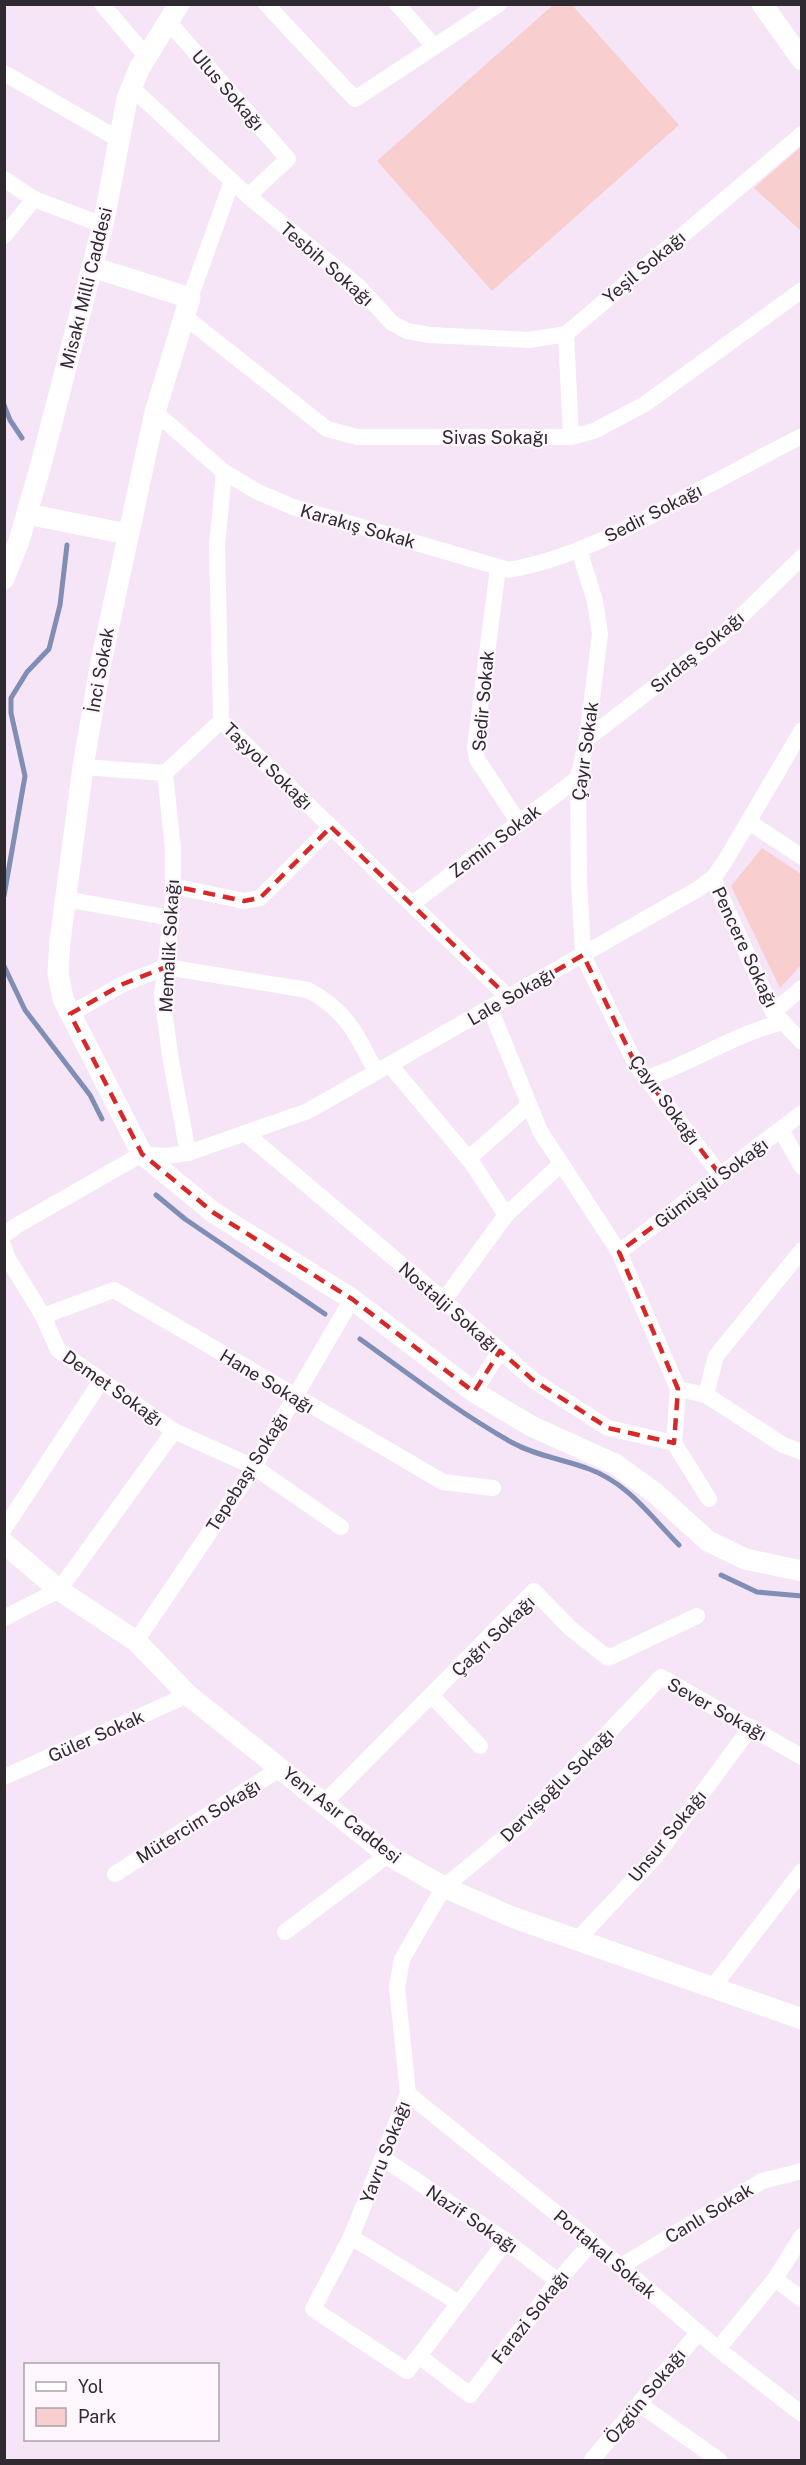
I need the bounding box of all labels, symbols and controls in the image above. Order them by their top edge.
street label: Ulus Sokağı [188,46,268,134]
street label: Misakı Milli Caddesi [56,205,116,371]
street label: Tesbih Sokağı [276,218,378,310]
street label: Yeşil Sokağı [599,226,689,308]
street label: Sivas Sokağı [442,427,548,448]
street label: Sedir Sokağı [601,479,705,547]
street label: Karakış Sokak [298,500,418,552]
street label: Sırdaş Sokağı [646,607,748,697]
street label: İnci Sokak [81,626,118,714]
street label: Sedir Sokak [468,650,498,752]
street label: Çayır Sokak [568,700,602,802]
street label: Taşyol Sokağı [219,718,317,814]
street label: Zemin Sokak [445,800,545,882]
street label: Memalik Sokağı [155,879,183,1013]
street label: Pencere Sokağı [708,883,782,1011]
street label: Lale Sokağı [464,963,558,1029]
street label: Çayır Sokağı [626,1051,704,1149]
street label: Gümüşlü Sokağı [650,1134,772,1232]
street label: Nostalji Sokağı [395,1258,503,1356]
street label: Hane Sokağı [216,1345,318,1417]
street label: Demet Sokağı [59,1346,167,1430]
street label: Tepebaşı Sokağı [202,1409,292,1535]
street label: Çağrı Sokağı [447,1591,539,1681]
street label: Sever Sokağı [664,1673,770,1745]
street label: Güler Sokak [45,1706,147,1766]
street label: Dervişoğlu Sokağı [496,1724,618,1846]
street label: Yeni Asır Caddesi [279,1762,405,1868]
street label: Mütercim Sokağı [132,1774,264,1868]
street label: Unsur Sokağı [624,1786,710,1886]
street label: Yavru Sokağı [356,2098,414,2206]
street label: Canlı Sokak [661,2179,757,2247]
street label: Nazif Sokağı [422,2181,522,2257]
street label: Portakal Sokak [550,2205,660,2303]
street label: Farazi Sokağı [487,2266,573,2368]
street label: Özgün Sokağı [600,2344,690,2448]
legend [24,2363,219,2441]
text: Yol [78,2376,103,2397]
text: Park [78,2406,116,2427]

